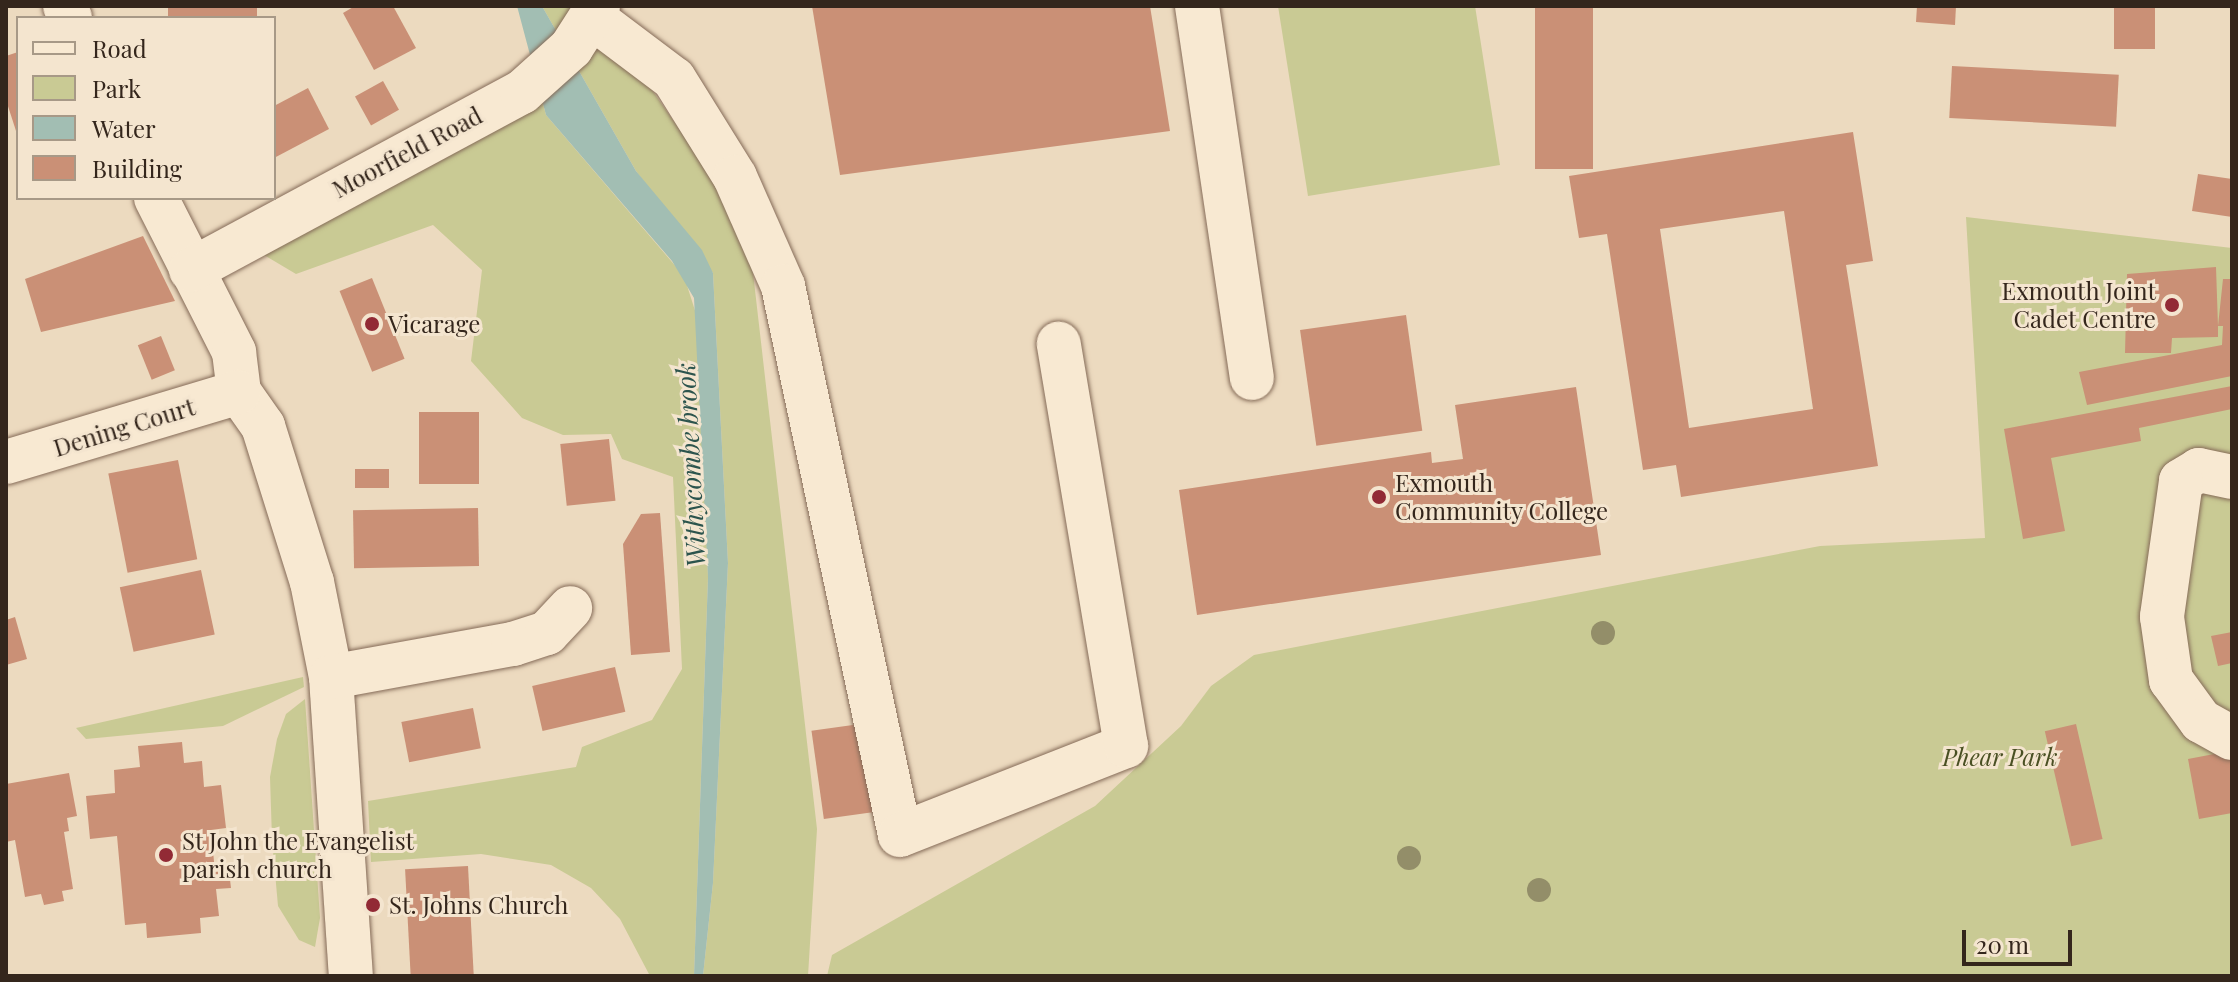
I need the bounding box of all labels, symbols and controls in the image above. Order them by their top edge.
legend [16,16,276,200]
text: Road [92,32,147,64]
text: Park [92,72,141,104]
street label: Moorfield Road [327,100,487,204]
text: Water [92,112,156,144]
text: Building [92,152,182,184]
place label: Exmouth Joint Cadet Centre [2002,277,2156,333]
marker: Exmouth Joint Cadet Centre [2163,296,2181,314]
place label: Vicarage [388,310,480,338]
marker: Vicarage [363,315,381,333]
water label: Withycombe brook [669,362,711,568]
street label: Dening Court [50,392,198,462]
place label: Exmouth Community College [1395,469,1609,525]
marker: Exmouth Community College [1370,488,1388,506]
park label: Phear Park [1942,743,2058,771]
place label: St John the Evangelist parish church [182,827,415,883]
marker: St John the Evangelist parish church [157,846,175,864]
place label: St. Johns Church [389,891,568,919]
marker: St. Johns Church [364,896,382,914]
scale bar [1966,914,2076,964]
text: 20 m [1976,928,2029,960]

